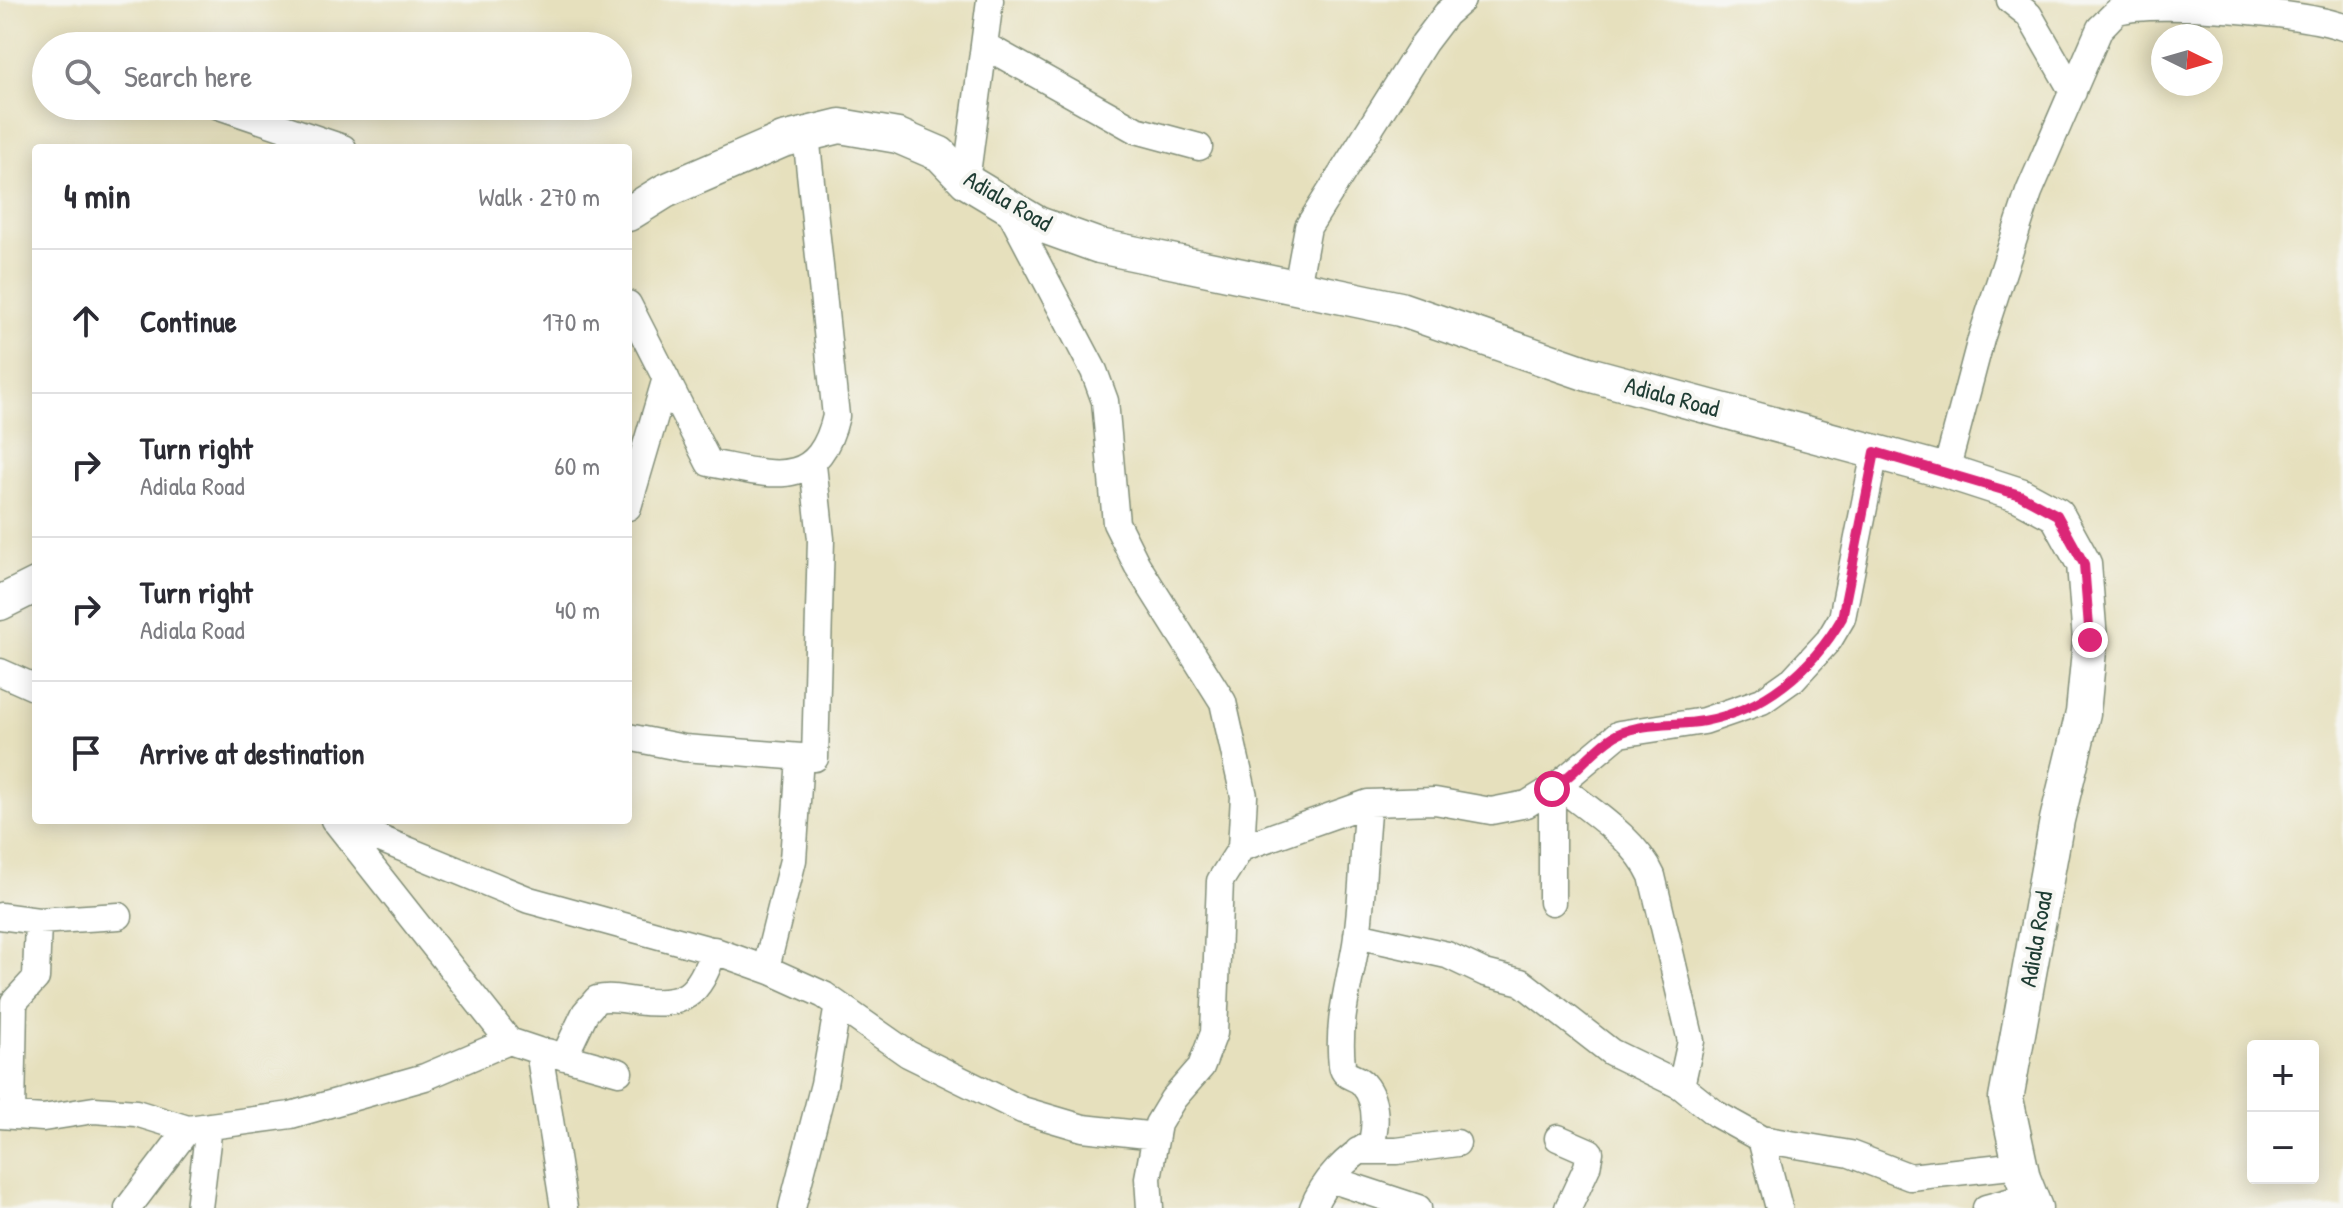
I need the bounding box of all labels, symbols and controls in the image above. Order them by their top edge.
north arrow [2151,24,2223,96]
search box [32,32,632,120]
icon: search [60,54,104,98]
text: Search here [124,56,252,96]
street label: Adiala Road [959,162,1058,238]
text: 4 min [64,173,131,219]
text: Walk · 270 m [479,179,600,214]
icon: ahead [64,299,108,343]
text: Continue [140,301,237,341]
text: 170 m [542,304,600,339]
street label: Adiala Road [1622,368,1723,424]
text: Turn right [140,428,253,468]
icon: right [64,443,108,487]
text: 60 m [554,448,600,483]
text: Adiala Road [140,468,245,503]
text: Turn right [140,572,253,612]
icon: right [64,587,108,631]
text: 40 m [555,592,600,627]
text: Adiala Road [140,612,245,647]
route end [2072,622,2108,658]
icon: arrive [64,731,108,775]
text: Arrive at destination [140,733,365,773]
route start [1534,771,1570,807]
street label: Adiala Road [2011,889,2059,989]
map controls [2247,1040,2319,1184]
button: + [2247,1040,2319,1112]
button: − [2247,1112,2319,1184]

